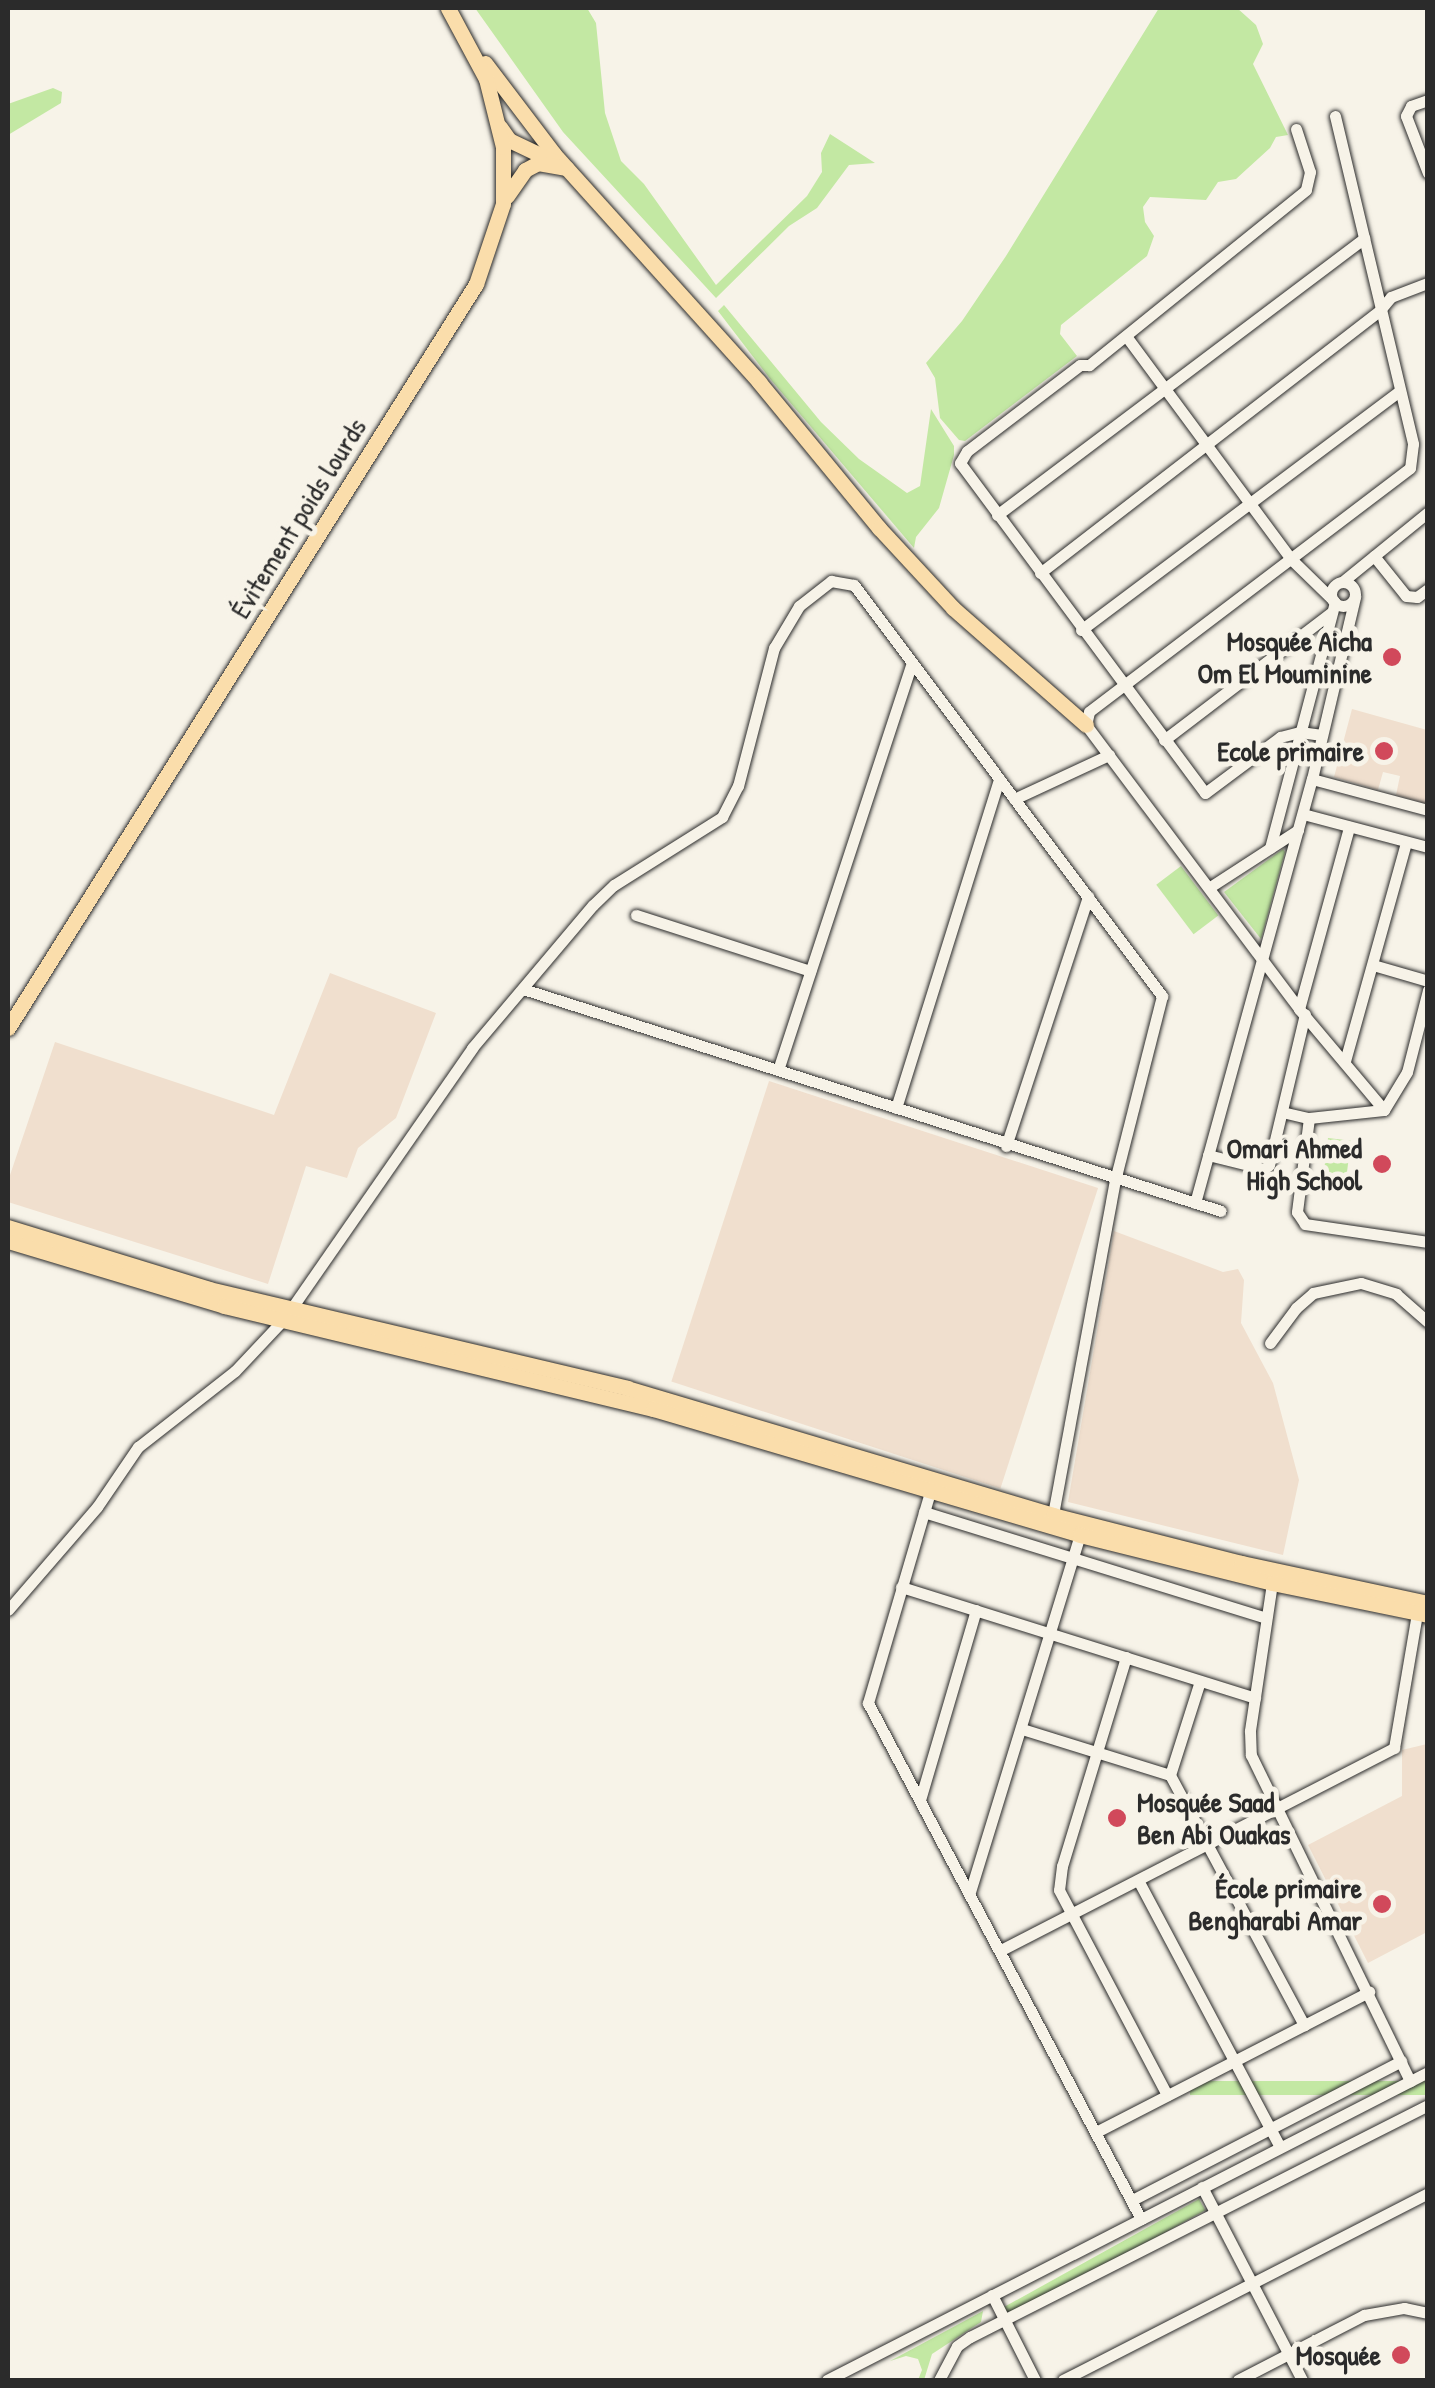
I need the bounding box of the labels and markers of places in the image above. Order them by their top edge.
place label: Mosquée Aicha Om El Mouminine [1198,624,1372,690]
marker: Mosquée Aicha Om El Mouminine [1381,646,1403,668]
place label: Ecole primaire [1217,734,1364,768]
marker: Ecole primaire [1373,740,1395,762]
place label: Omari Ahmed High School [1226,1131,1362,1197]
marker: Omari Ahmed High School [1371,1153,1393,1175]
place label: Mosquée Saad Ben Abi Ouakas [1137,1785,1290,1851]
marker: Mosquée Saad Ben Abi Ouakas [1106,1807,1128,1829]
place label: École primaire Bengharabi Amar [1188,1871,1362,1937]
marker: École primaire Bengharabi Amar [1371,1893,1393,1915]
place label: Mosquée [1296,2338,1381,2372]
marker: Mosquée [1390,2344,1412,2366]

